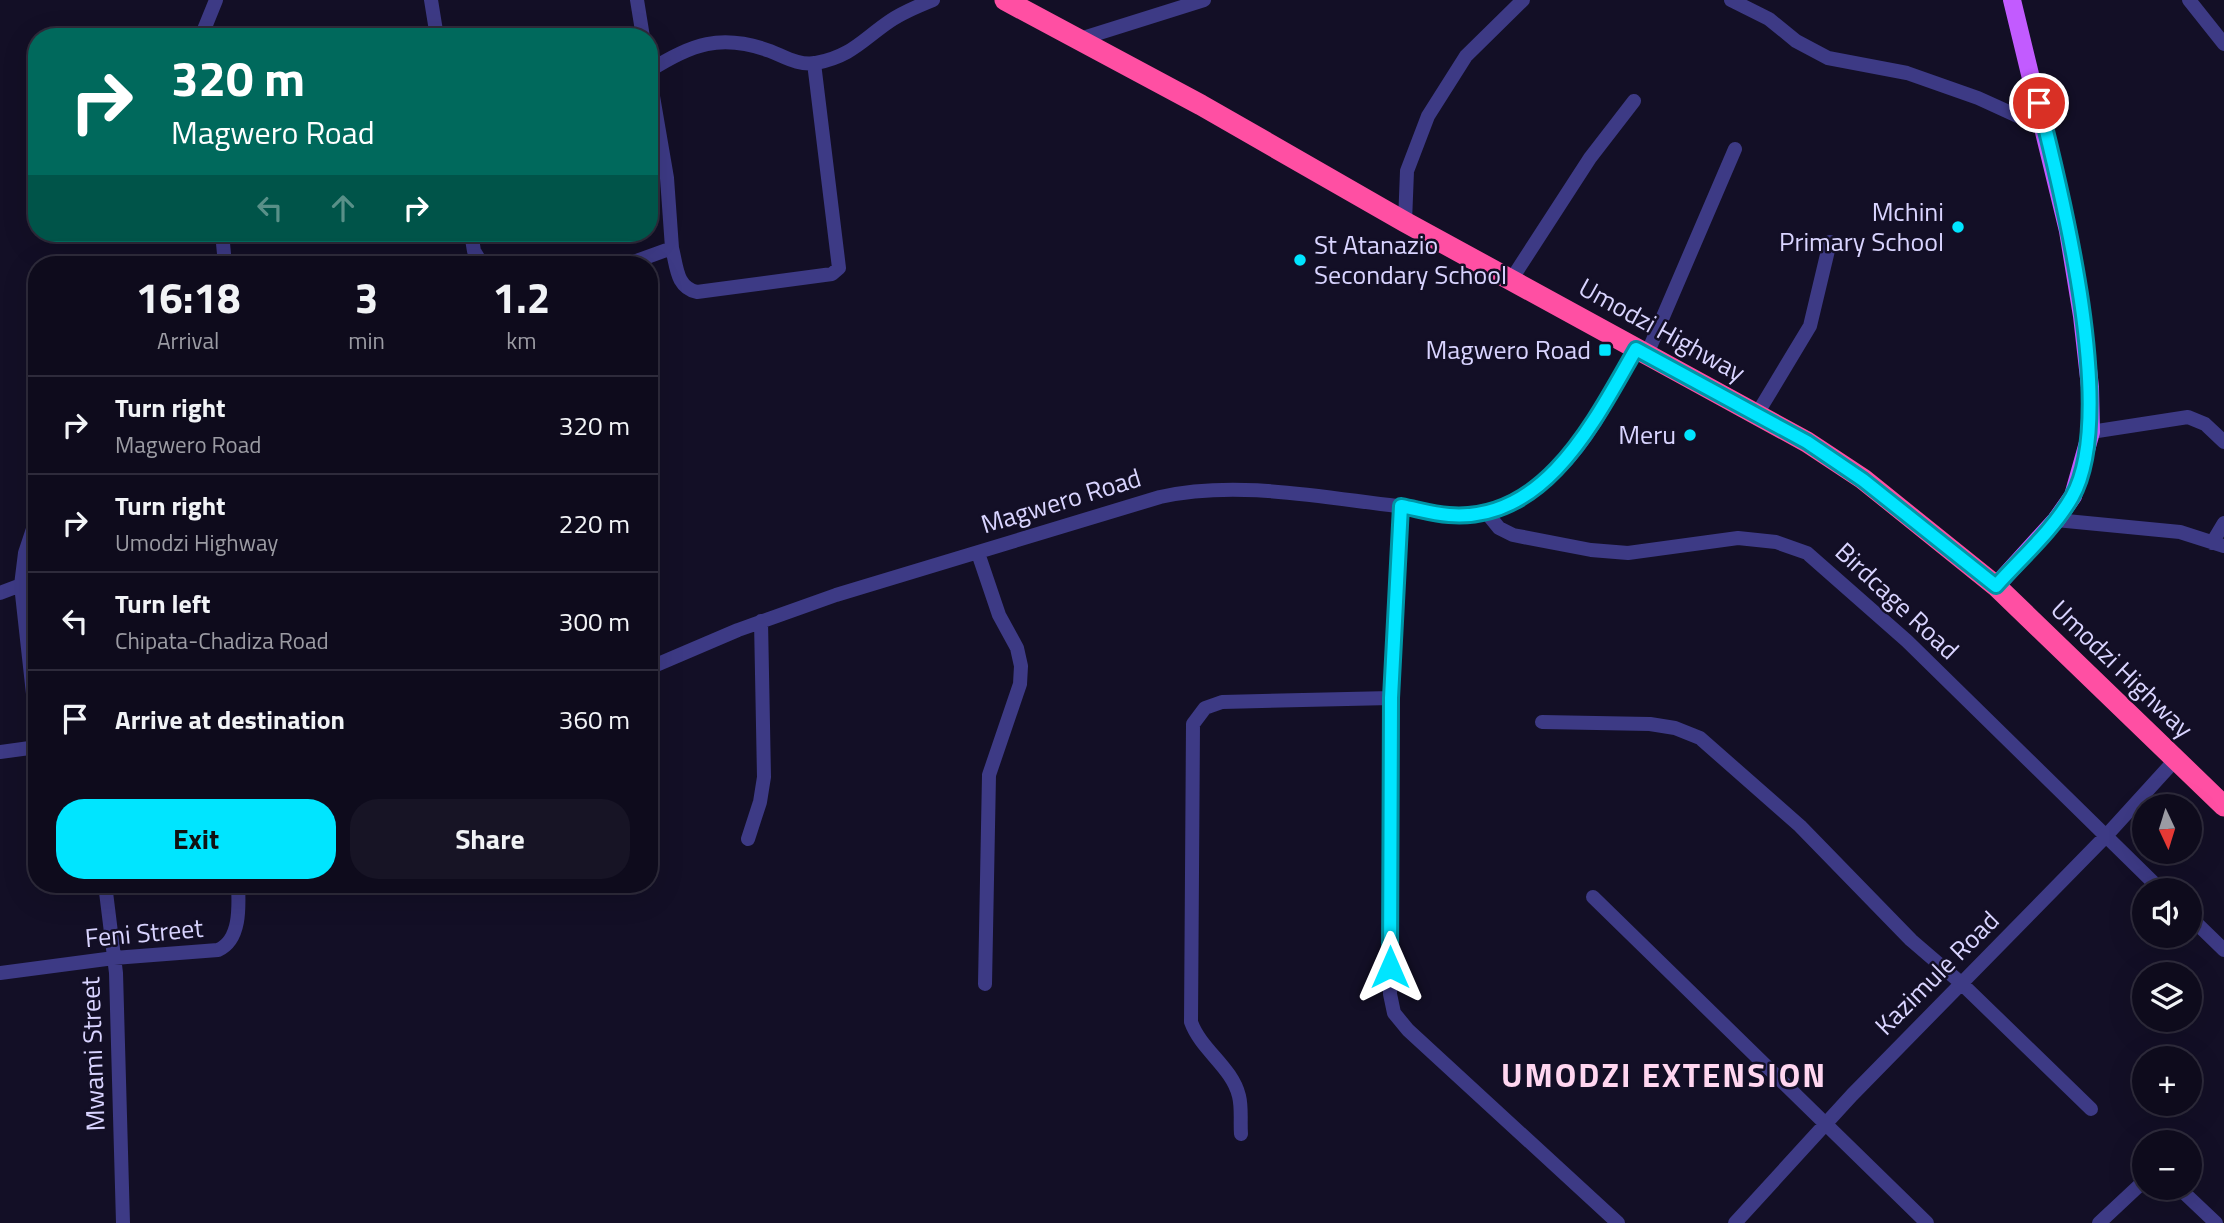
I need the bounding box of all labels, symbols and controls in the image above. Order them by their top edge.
text: 320 m [171,40,305,115]
icon: right [56,56,147,147]
pin [2009,73,2069,133]
icon: arrive [2020,84,2058,122]
text: Magwero Road [171,108,375,156]
icon: left [251,189,289,227]
icon: ahead [324,189,362,227]
icon: right [397,189,435,227]
place label: Mchini Primary School [1779,192,1944,261]
marker: Mchini Primary School [1950,219,1966,235]
place label: St Atanazio Secondary School [1314,225,1507,294]
marker: St Atanazio Secondary School [1292,252,1308,268]
text: 16:18 [136,265,241,329]
text: 3 [355,265,378,329]
text: 1.2 [492,265,550,329]
street label: Umodzi Highway [1572,268,1753,391]
text: Arrival [157,323,219,358]
text: min [348,323,385,358]
text: km [506,323,537,358]
place label: Magwero Road [1425,330,1591,369]
marker: Magwero Road [1597,342,1613,358]
text: Turn right [115,388,226,427]
icon: right [56,406,94,444]
text: 320 m [559,406,630,445]
place label: Meru [1618,415,1676,454]
text: Magwero Road [115,427,261,462]
marker: Meru [1682,427,1698,443]
street label: Magwero Road [976,458,1146,543]
text: Turn right [115,486,226,525]
icon: right [56,504,94,542]
text: 220 m [559,504,630,543]
text: Umodzi Highway [115,525,278,560]
street label: Birdcage Road [1827,533,1968,668]
text: Turn left [115,584,210,623]
street label: Umodzi Highway [2042,590,2202,747]
icon: left [56,602,94,640]
text: 300 m [559,602,630,641]
text: Chipata-Chadiza Road [115,623,329,658]
icon: arrive [56,700,94,738]
text: Arrive at destination [115,700,345,739]
text: 360 m [559,700,630,739]
north arrow [2132,794,2202,864]
map controls [2132,794,2202,1200]
button: Exit [56,799,336,879]
button: Share [350,799,630,879]
button: sound [2132,878,2202,948]
street label: Kazimule Road [1866,902,2008,1044]
street label: Feni Street [83,908,205,957]
position arrow [1353,930,1427,1004]
button: layers [2132,962,2202,1032]
street label: Mwami Street [70,976,115,1132]
button: + [2132,1046,2202,1116]
district label: UMODZI EXTENSION [1501,1050,1827,1100]
button: − [2132,1130,2202,1200]

